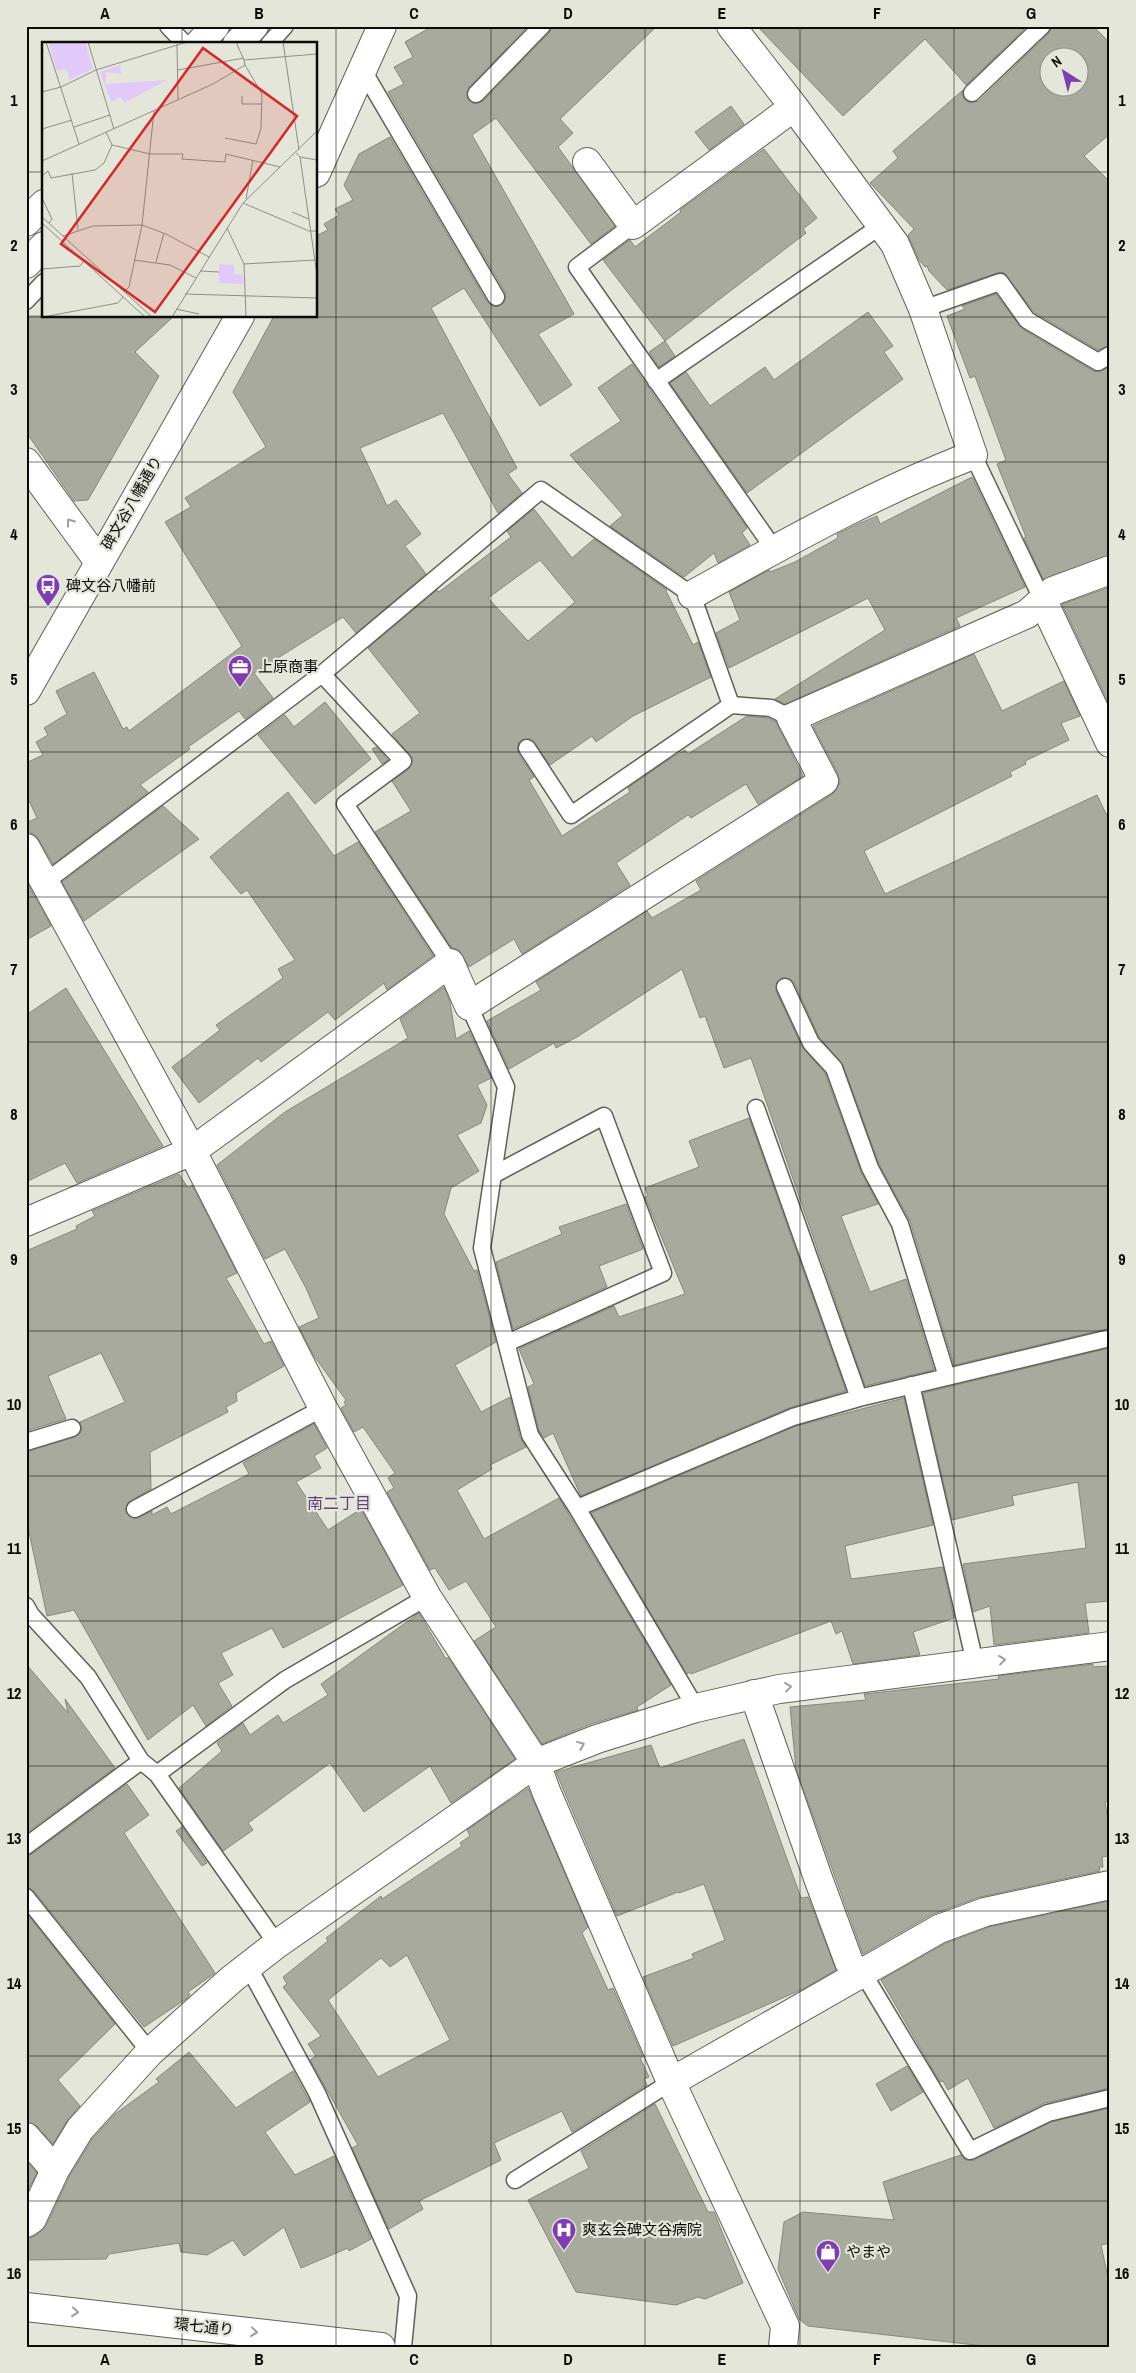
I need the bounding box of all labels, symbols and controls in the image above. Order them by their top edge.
text: A [100,2,110,24]
text: B [254,2,264,24]
text: C [409,2,419,24]
text: D [563,2,573,24]
text: E [718,2,727,24]
text: F [873,2,881,24]
text: G [1026,2,1036,24]
inset map [42,42,318,318]
north arrow [1038,48,1088,98]
text: N [1048,52,1065,71]
text: 1 [10,89,18,111]
text: 1 [1118,89,1126,111]
text: 2 [10,234,18,256]
text: 2 [1118,234,1126,256]
text: 3 [10,378,18,400]
text: 3 [1118,378,1126,400]
street label: 碑文谷八幡通り [96,452,167,553]
one-way arrow [67,519,76,528]
text: 4 [10,523,18,545]
text: 4 [1118,523,1126,545]
bus stop icon: 碑文谷八幡前 [35,573,61,607]
place label: 碑文谷八幡前 [66,575,156,596]
office icon: 上原商事 [227,654,253,688]
place label: 上原商事 [258,656,318,677]
text: 5 [10,668,18,690]
text: 5 [1118,668,1126,690]
text: 6 [10,813,18,835]
text: 6 [1118,813,1126,835]
text: 7 [10,958,18,980]
text: 7 [1118,958,1126,980]
text: 8 [10,1103,18,1125]
text: 8 [1118,1103,1126,1125]
text: 9 [10,1248,18,1270]
text: 9 [1118,1248,1126,1270]
text: 10 [7,1393,21,1415]
text: 10 [1115,1393,1129,1415]
district label: 南二丁目 [307,1492,371,1514]
text: 11 [7,1537,22,1559]
text: 11 [1115,1537,1130,1559]
one-way arrow [998,1655,1006,1666]
text: 12 [7,1682,21,1704]
one-way arrow [785,1682,793,1693]
text: 12 [1115,1682,1129,1704]
one-way arrow [577,1740,585,1750]
text: 13 [7,1827,21,1849]
text: 13 [1115,1827,1129,1849]
text: 14 [7,1972,22,1994]
text: 14 [1115,1972,1130,1994]
text: 15 [7,2117,21,2139]
text: 15 [1115,2117,1129,2139]
hospital icon: 爽玄会碑文谷病院 [551,2217,577,2251]
place label: 爽玄会碑文谷病院 [582,2219,702,2240]
shop icon: やまや [815,2239,841,2273]
place label: やまや [846,2241,891,2262]
text: 16 [7,2262,21,2284]
text: 16 [1115,2262,1129,2284]
one-way arrow [71,2306,79,2317]
street label: 環七通り [173,2313,235,2340]
one-way arrow [250,2326,258,2337]
text: A [100,2348,110,2370]
text: B [254,2348,264,2370]
text: C [409,2348,419,2370]
text: D [563,2348,573,2370]
text: E [718,2348,727,2370]
text: F [873,2348,881,2370]
text: G [1026,2348,1036,2370]

